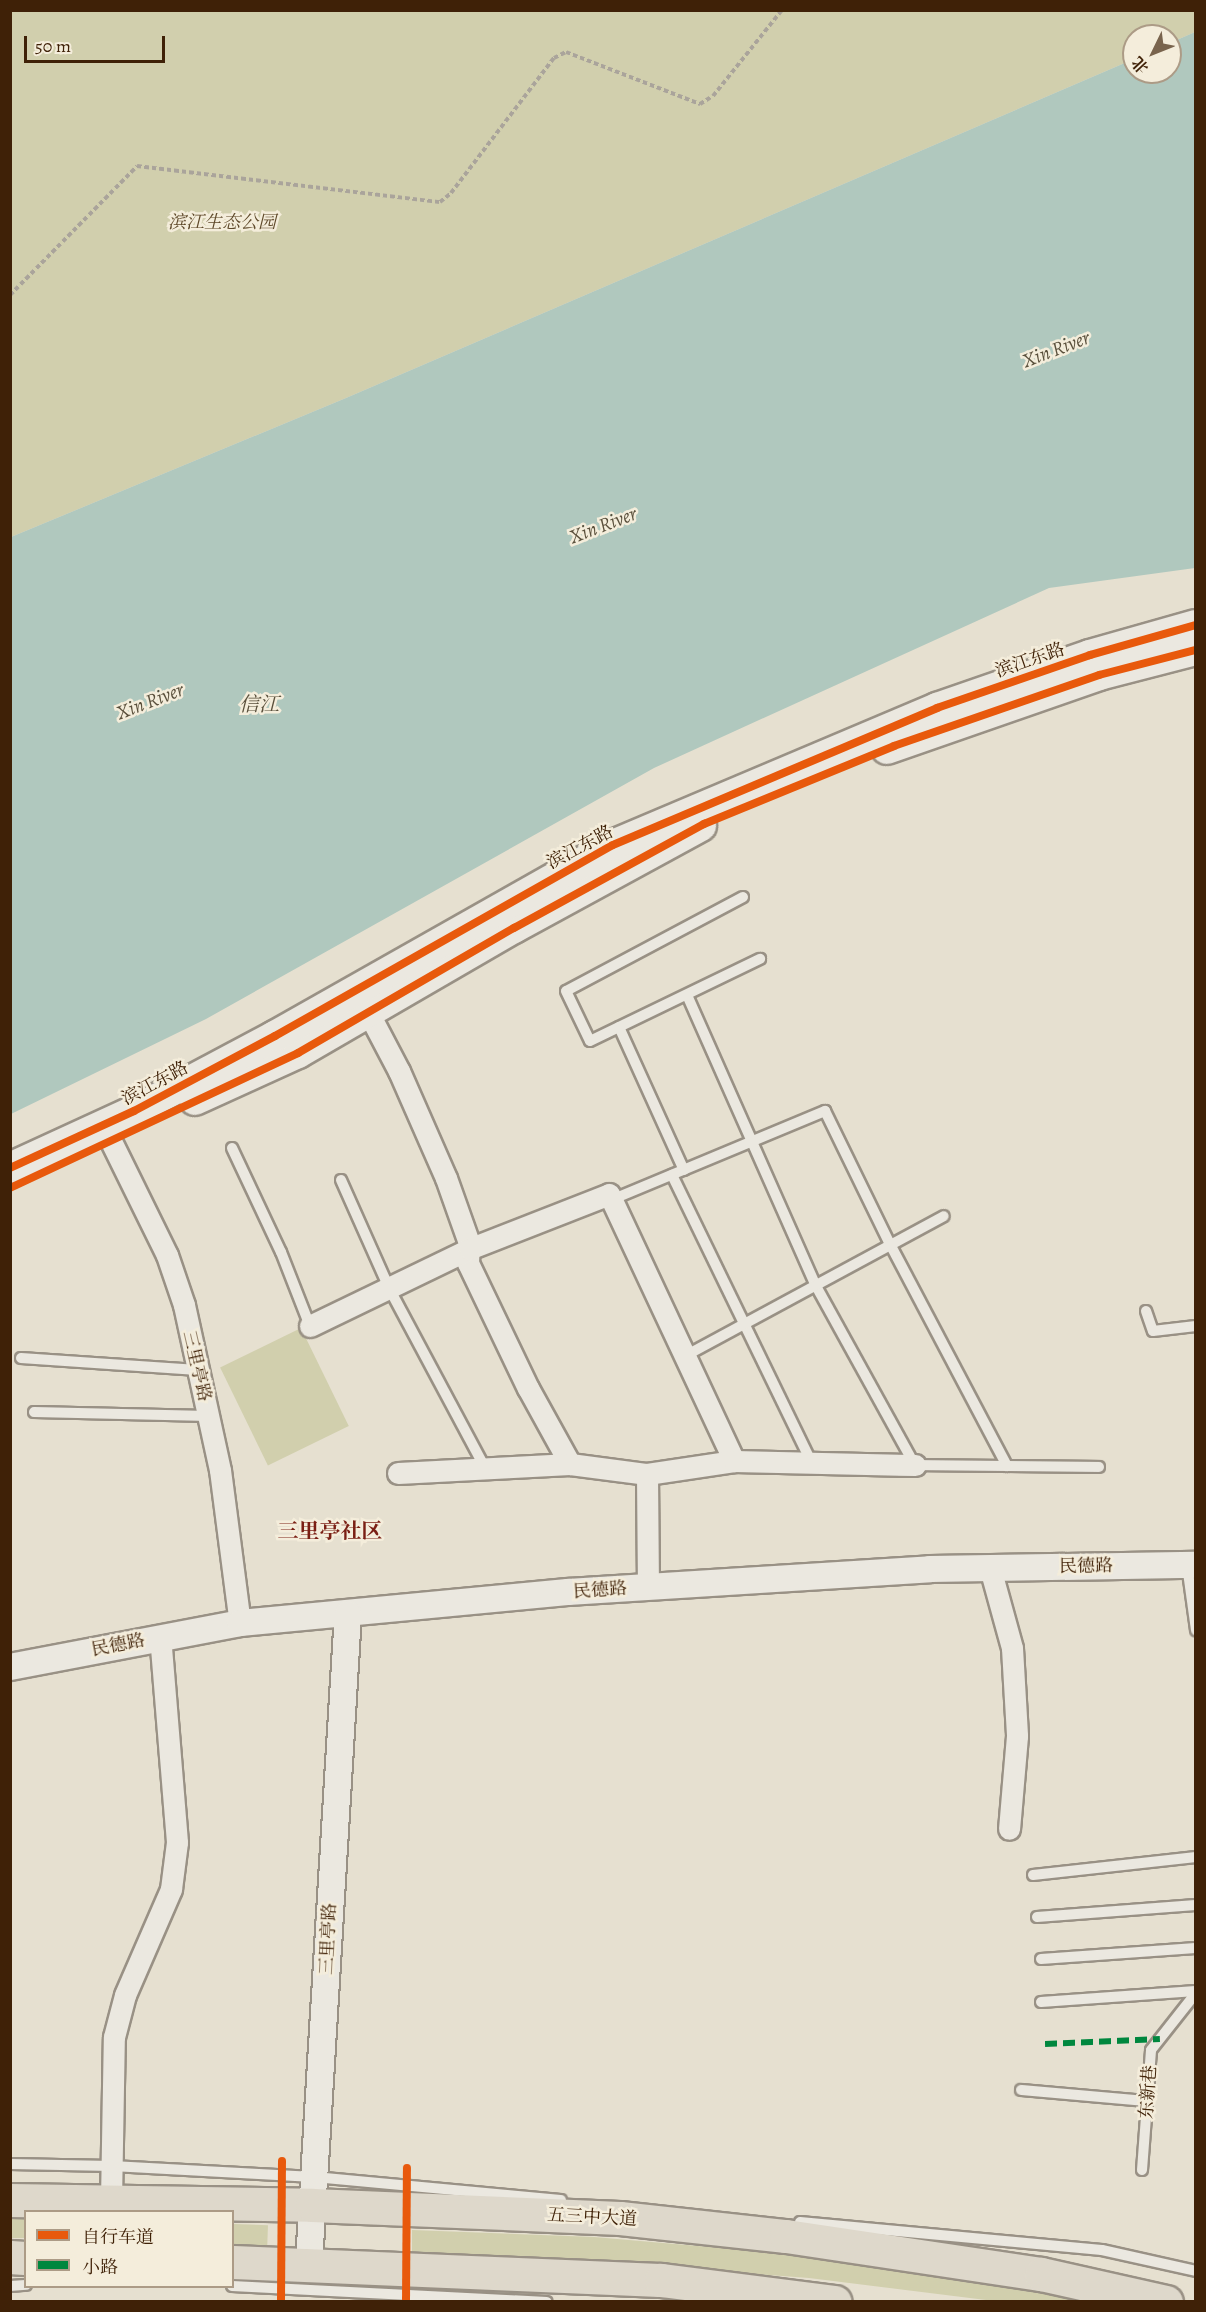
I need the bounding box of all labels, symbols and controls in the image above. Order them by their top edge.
scale bar [27,24,168,62]
north arrow [1122,24,1182,84]
text: 50 m [35,34,71,58]
text: 北 [1127,52,1154,78]
park label: 滨江生态公园 [168,211,276,233]
water label: Xin River [1019,325,1093,373]
water label: Xin River [566,501,640,549]
street label: 滨江东路 [992,638,1068,682]
water label: Xin River [113,677,187,725]
water label: 信江 [239,692,279,716]
street label: 滨江东路 [543,821,617,873]
street label: 滨江东路 [118,1057,192,1109]
street label: 三里亭路 [178,1328,216,1404]
district label: 三里亭社区 [278,1518,382,1544]
street label: 民德路 [1059,1555,1113,1577]
street label: 民德路 [572,1577,628,1603]
street label: 民德路 [89,1629,147,1661]
street label: 三里亭路 [315,1902,341,1976]
street label: 东新巷 [1135,2064,1161,2120]
street label: 五三中大道 [546,2204,638,2230]
legend [24,2210,234,2288]
text: 自行车道 [82,2225,154,2249]
text: 小路 [82,2255,118,2279]

